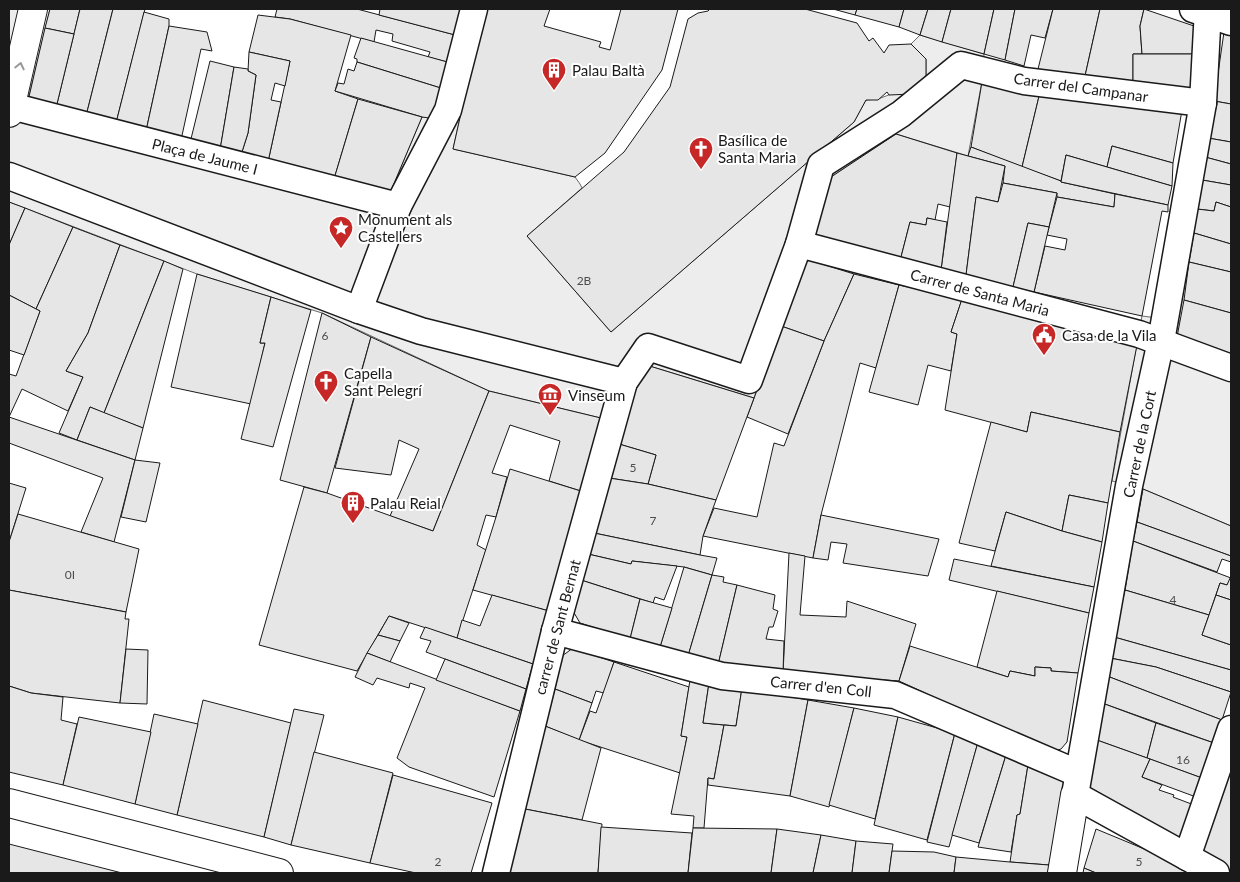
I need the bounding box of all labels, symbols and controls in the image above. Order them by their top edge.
building icon: Palau Baltà [541,57,567,91]
one-way arrow [14,61,25,70]
place label: Palau Baltà [572,61,645,79]
street label: Carrer del Campanar [1013,69,1150,105]
place label: Basílica de Santa Maria [718,131,796,166]
street label: Plaça de Jaume I [150,134,260,178]
church icon: Basílica de Santa Maria [688,136,714,170]
place label: Monument als Castellers [358,210,452,245]
place icon: Monument als Castellers [328,215,354,249]
street label: Carrer de Santa Maria [908,265,1052,319]
house number: 2B [577,273,592,288]
public building icon: Casa de la Vila [1031,322,1057,356]
place label: Casa de la Vila [1062,326,1156,344]
house number: 6 [322,328,329,343]
place label: Capella Sant Pelegrí [344,364,423,399]
church icon: Capella Sant Pelegrí [313,369,339,403]
museum icon: Vinseum [537,382,563,416]
place label: Vinseum [568,386,625,404]
street label: Carrer de la Cort [1119,388,1159,499]
house number: 5 [630,460,637,475]
building icon: Palau Reial [340,490,366,524]
place label: Palau Reial [370,494,441,512]
house number: 7 [650,513,657,528]
street label: carrer de Sant Bernat [530,557,584,697]
house number: 0I [65,567,75,582]
house number: 4 [1170,592,1177,607]
street label: Carrer d'en Coll [769,672,873,700]
house number: 16 [1176,752,1190,767]
house number: 2 [435,854,442,869]
house number: 5 [1136,854,1143,869]

